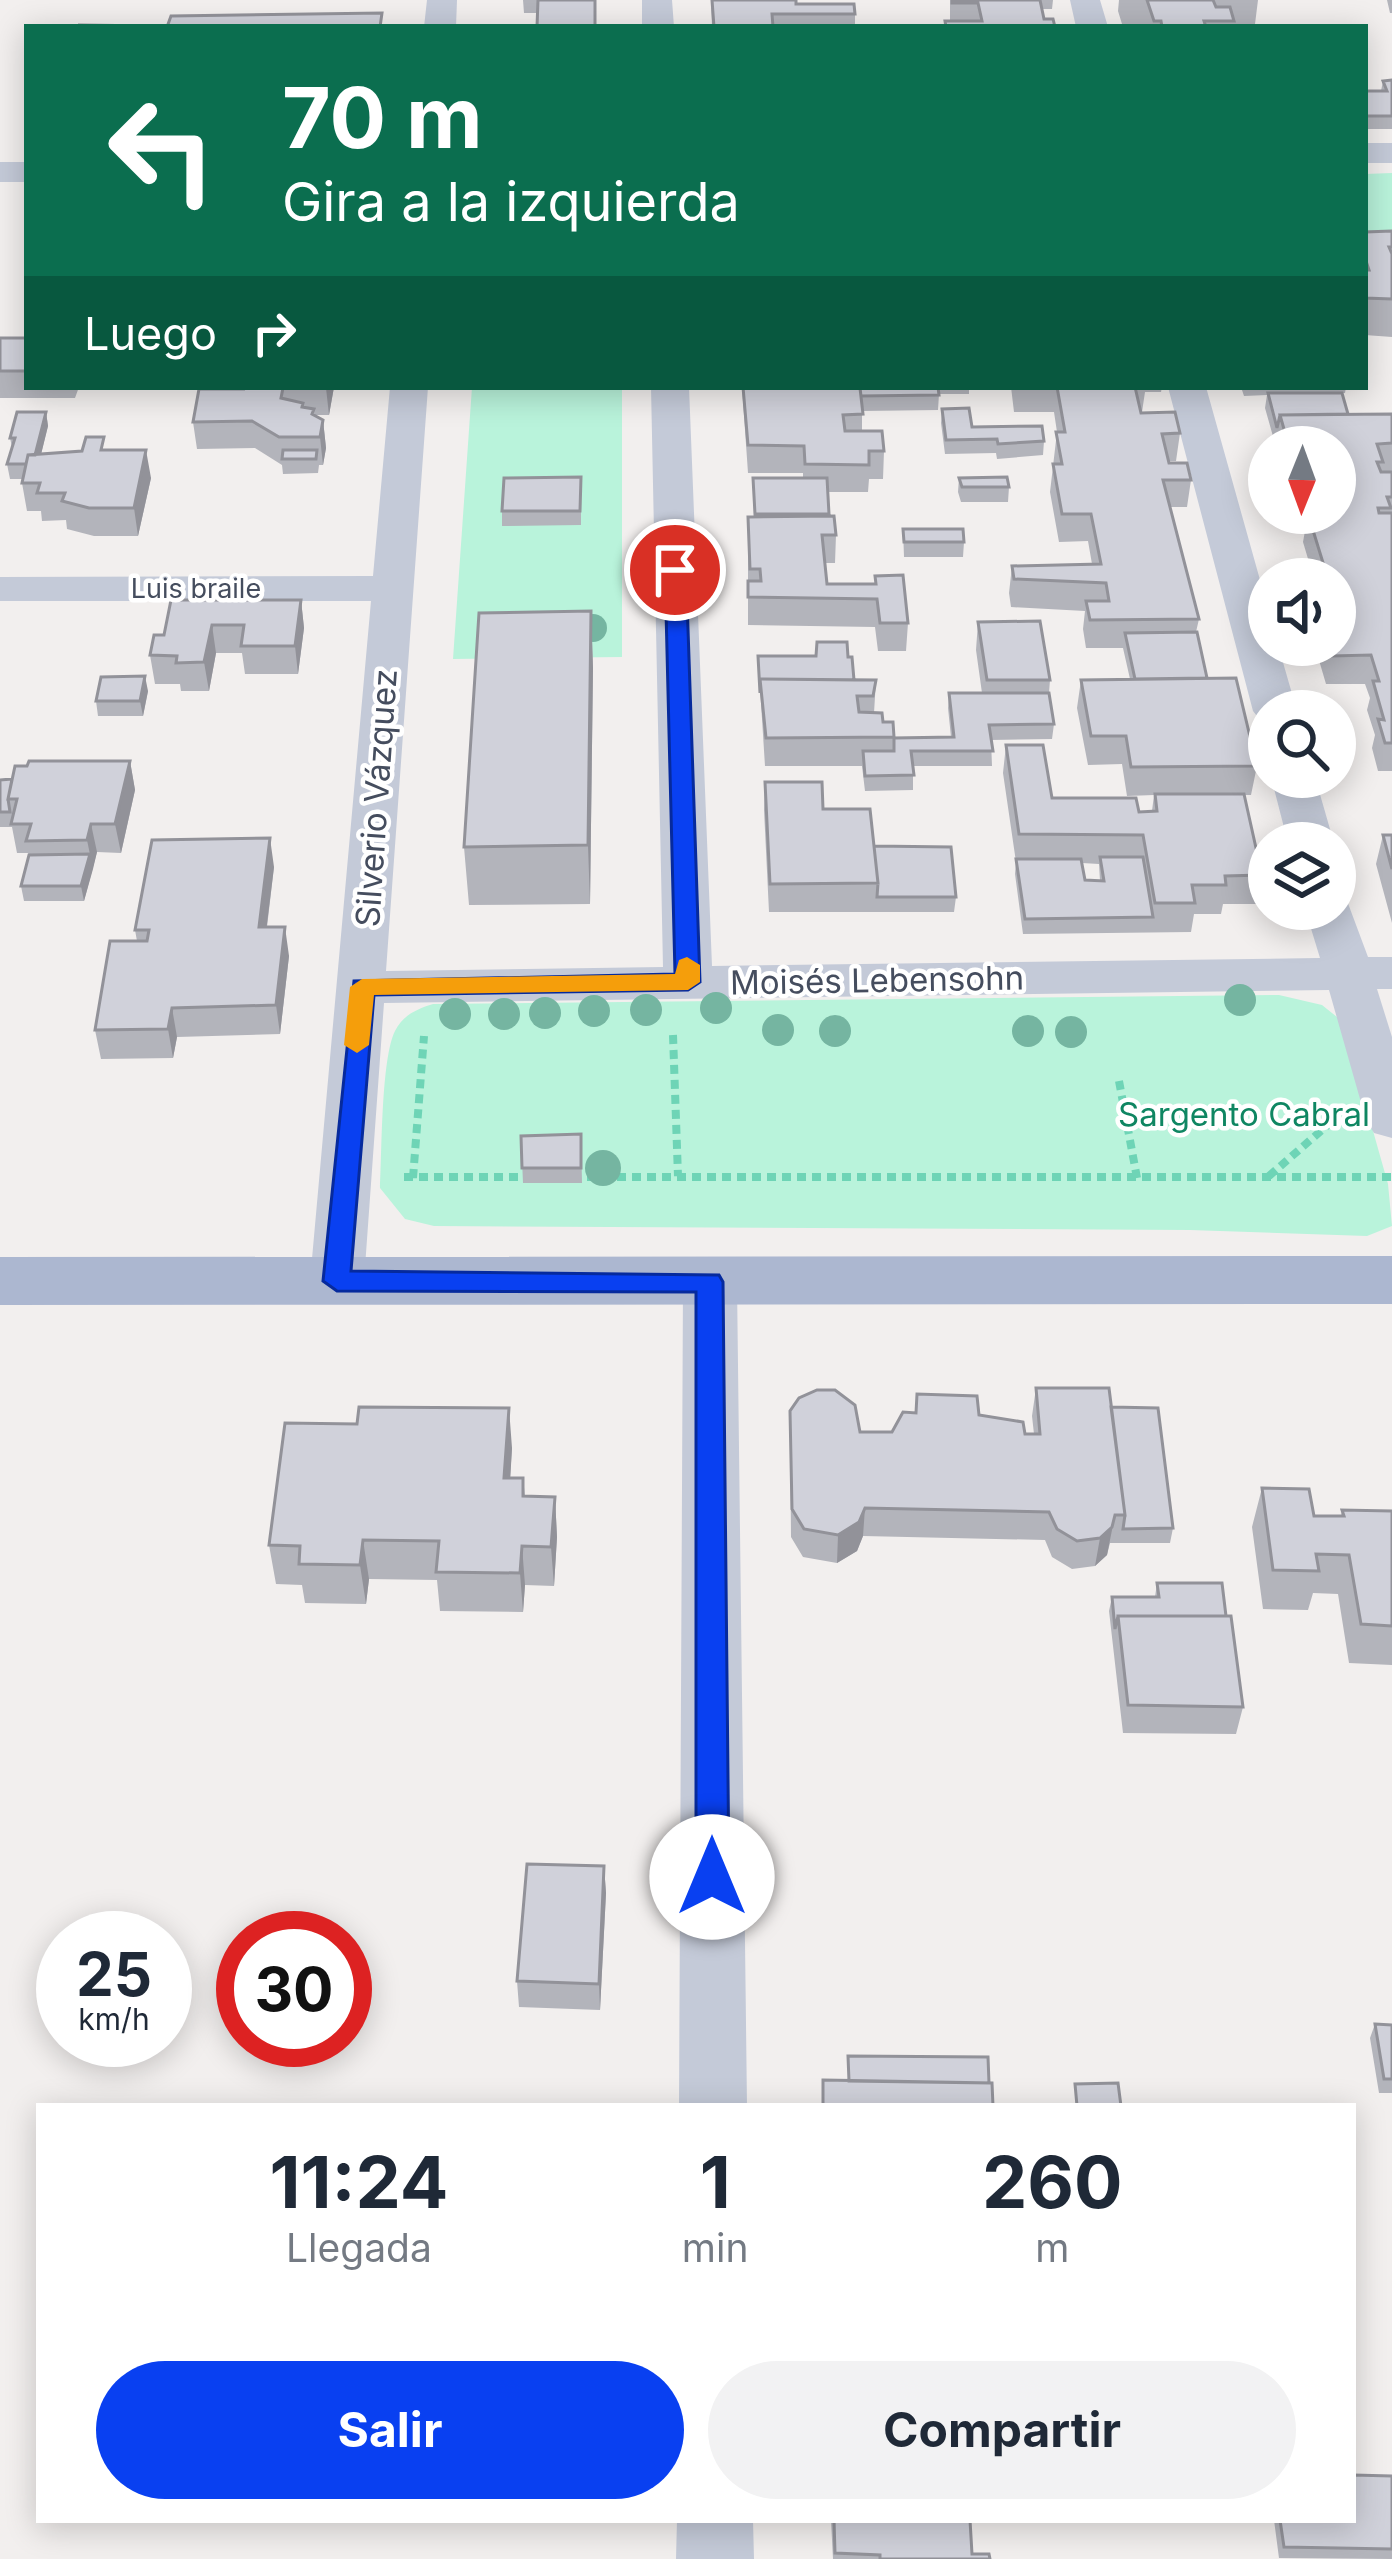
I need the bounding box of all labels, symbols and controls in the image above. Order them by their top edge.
text: 70 m [282,67,483,168]
icon: left [84,72,240,228]
text: Gira a la izquierda [282,169,740,234]
icon: right [241,300,307,366]
text: Luego [84,306,217,361]
north arrow [1248,426,1356,534]
map controls [1248,426,1356,930]
pin [624,519,726,621]
icon: arrive [642,537,708,603]
button: sound [1248,558,1356,666]
street label: Luis braile [131,572,261,605]
street label: Silverio Vázquez [347,668,405,928]
button: search [1248,690,1356,798]
button: layers [1248,822,1356,930]
street label: Moisés Lebensohn [730,957,1024,1003]
park label: Sargento Cabral [1118,1094,1370,1134]
position arrow [649,1814,775,1940]
speed limit sign: 30 [216,1911,372,2067]
text: 25 [76,1938,152,2010]
text: km/h [78,2001,150,2037]
text: 11:24 [269,2138,448,2225]
text: 1 [700,2138,731,2225]
text: 260 [982,2138,1123,2225]
text: Llegada [286,2224,432,2271]
text: min [682,2224,749,2271]
text: m [1035,2224,1069,2271]
button: Salir [96,2361,684,2499]
button: Compartir [708,2361,1296,2499]

